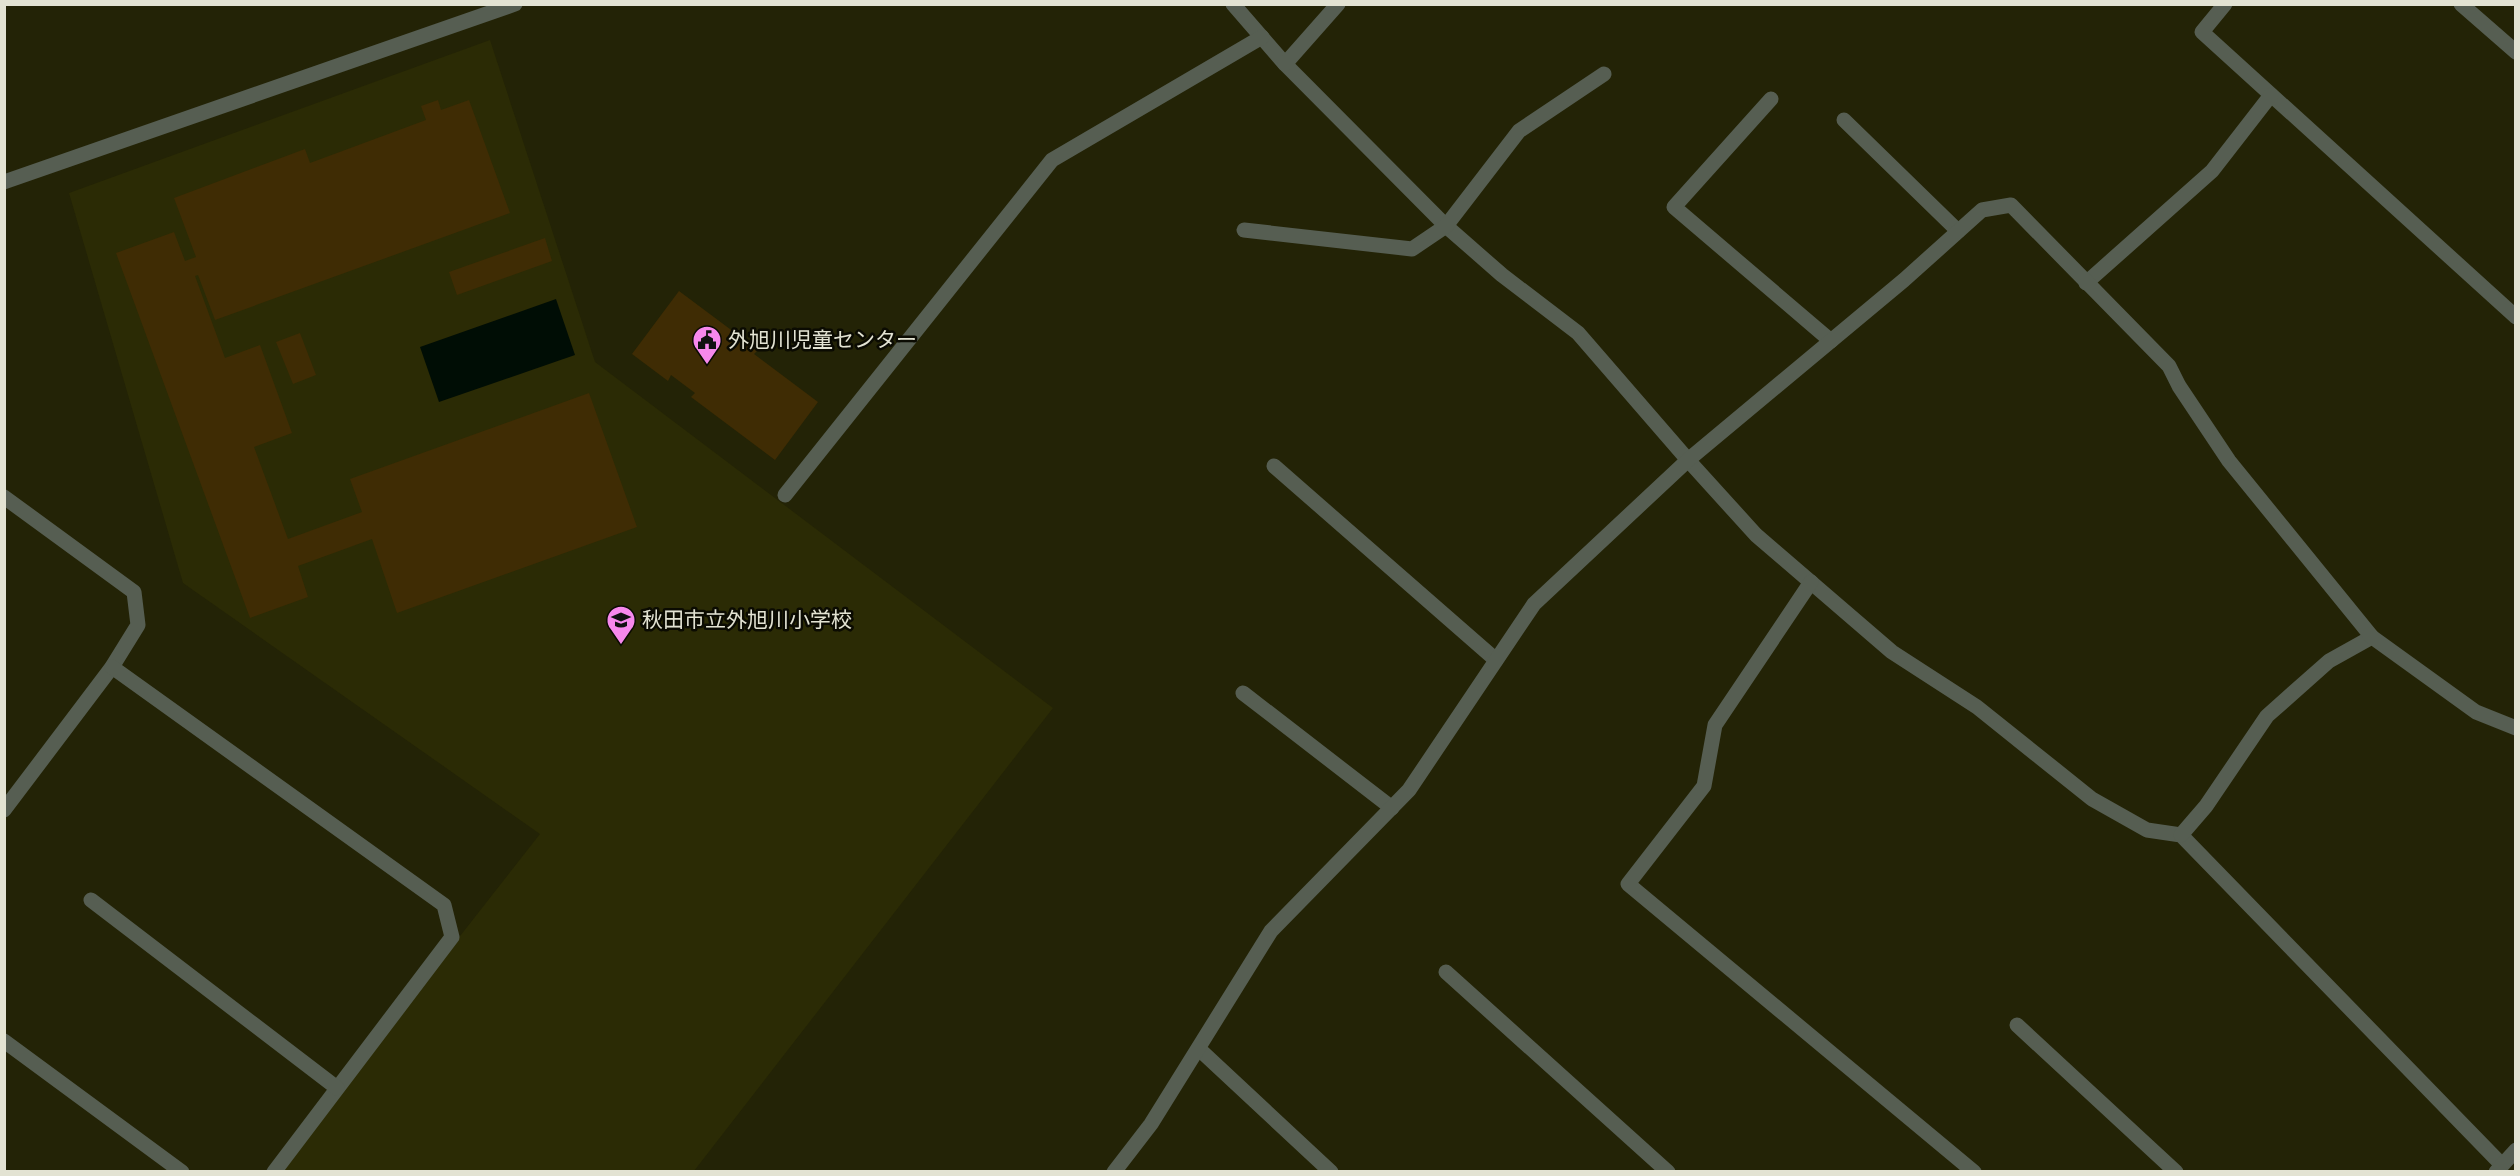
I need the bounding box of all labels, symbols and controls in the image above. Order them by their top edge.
public building icon: 外旭川児童センター [691,324,723,366]
place label: 外旭川児童センター [728,327,917,353]
school or university icon: 秋田市立外旭川小学校 [605,604,637,646]
place label: 秋田市立外旭川小学校 [642,607,852,633]

